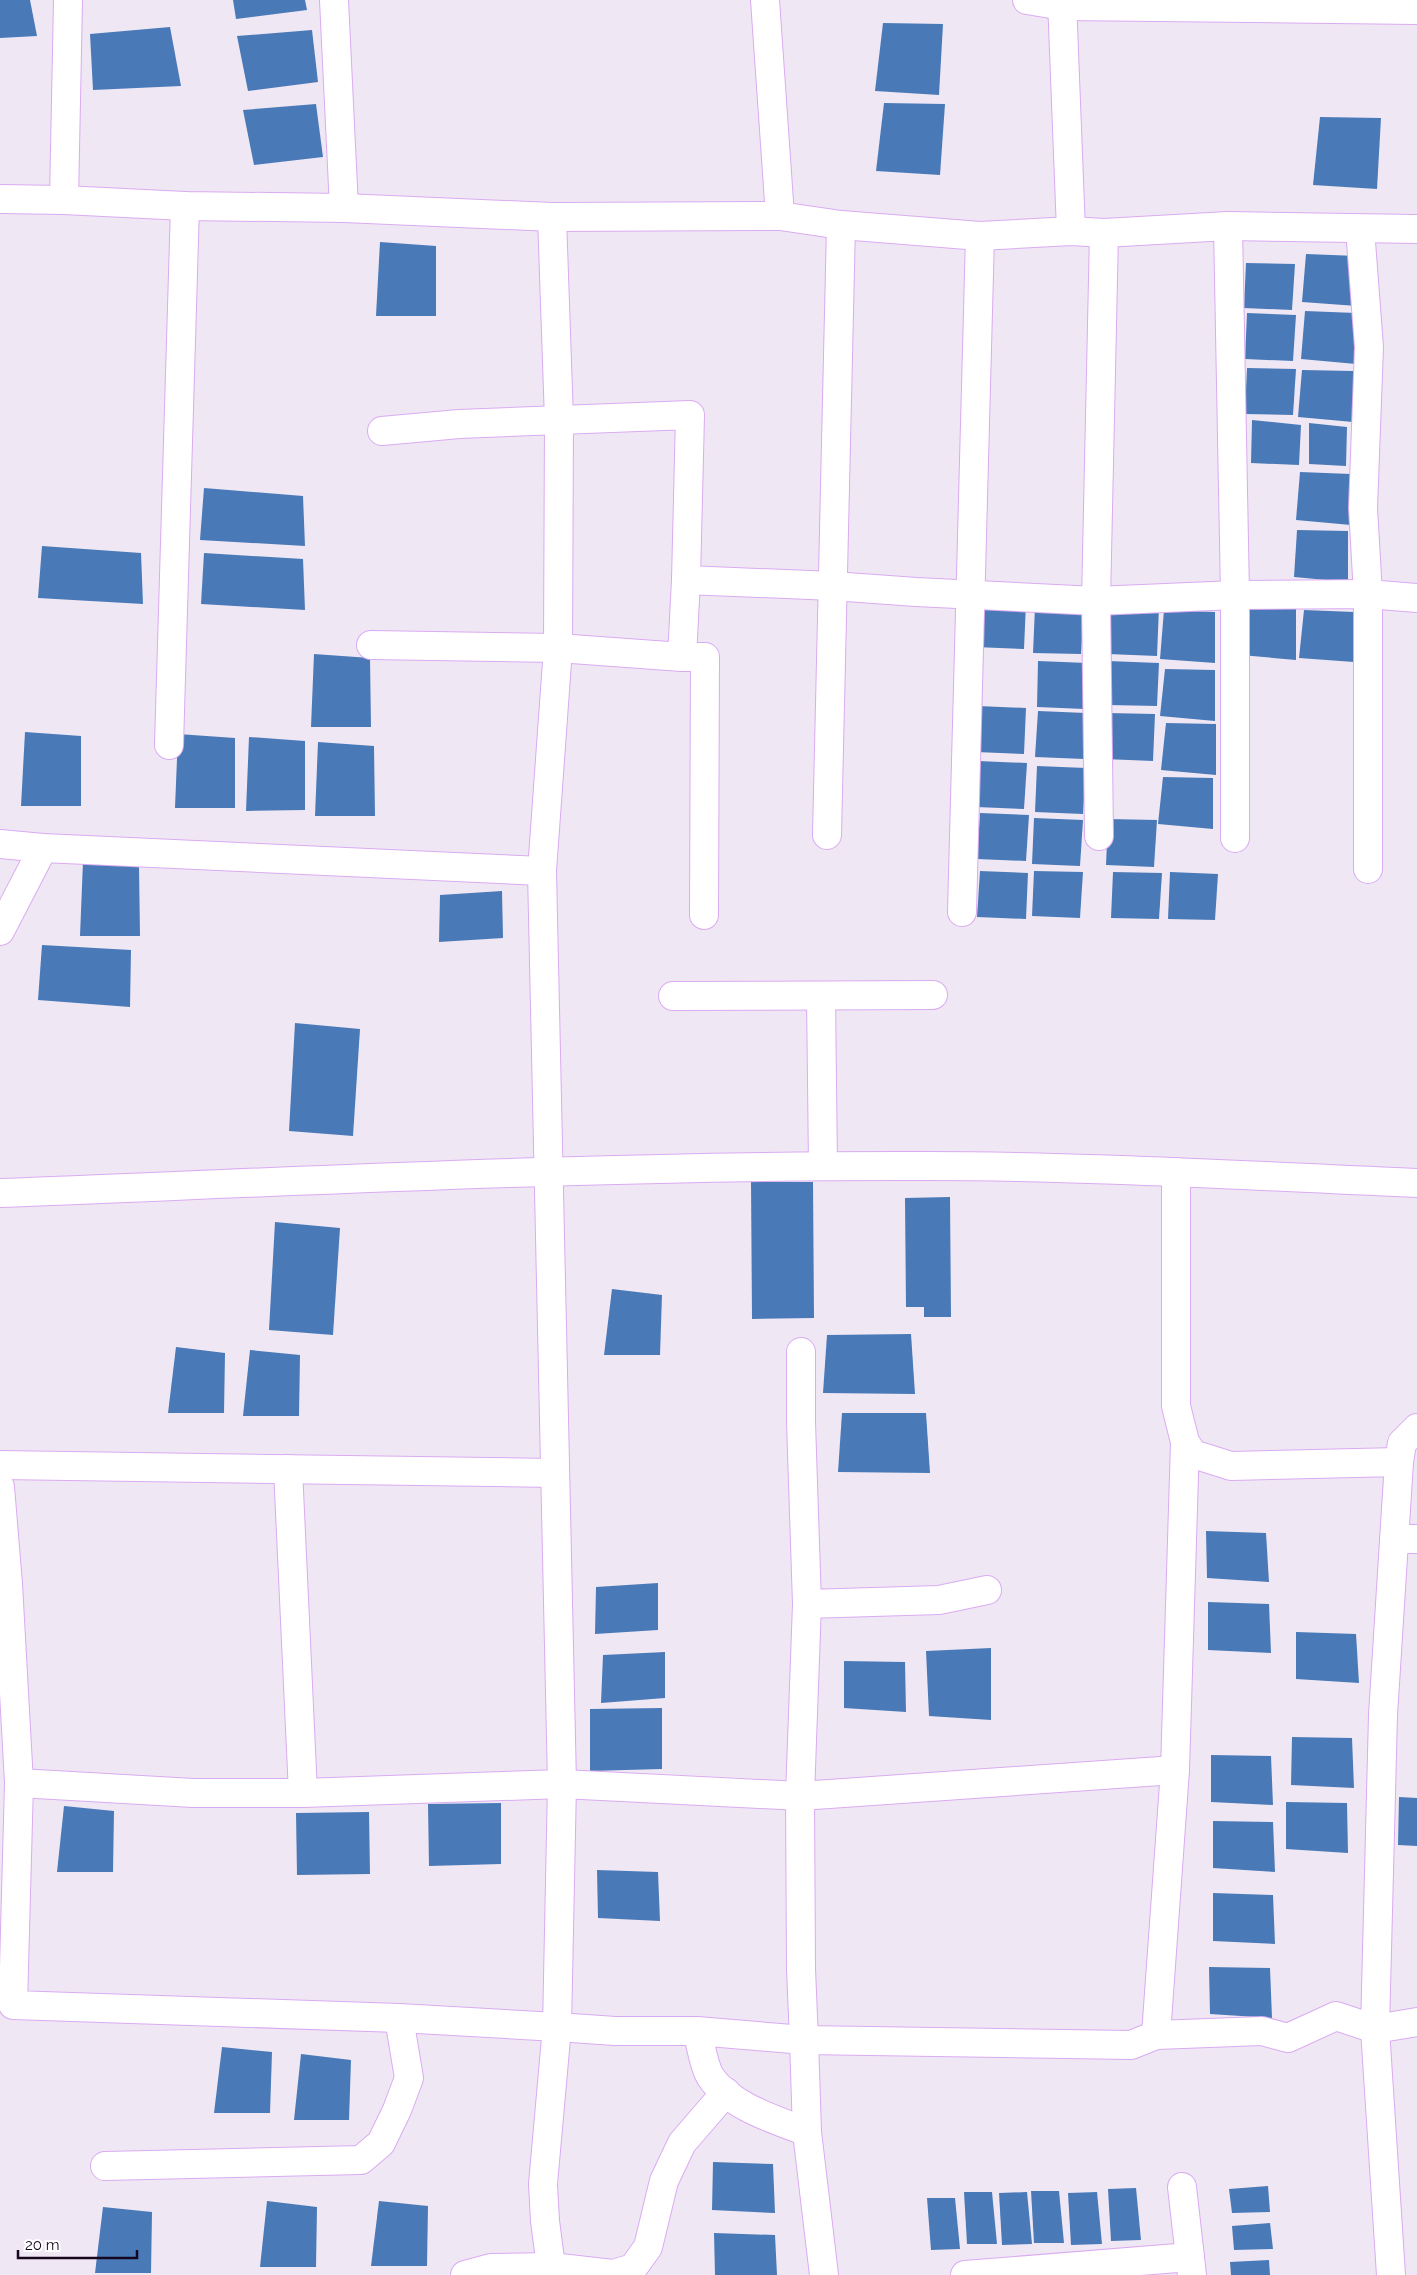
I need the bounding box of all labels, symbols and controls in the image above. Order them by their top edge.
scale bar [18,2228,136,2260]
text: 20 m [25,2236,60,2254]

